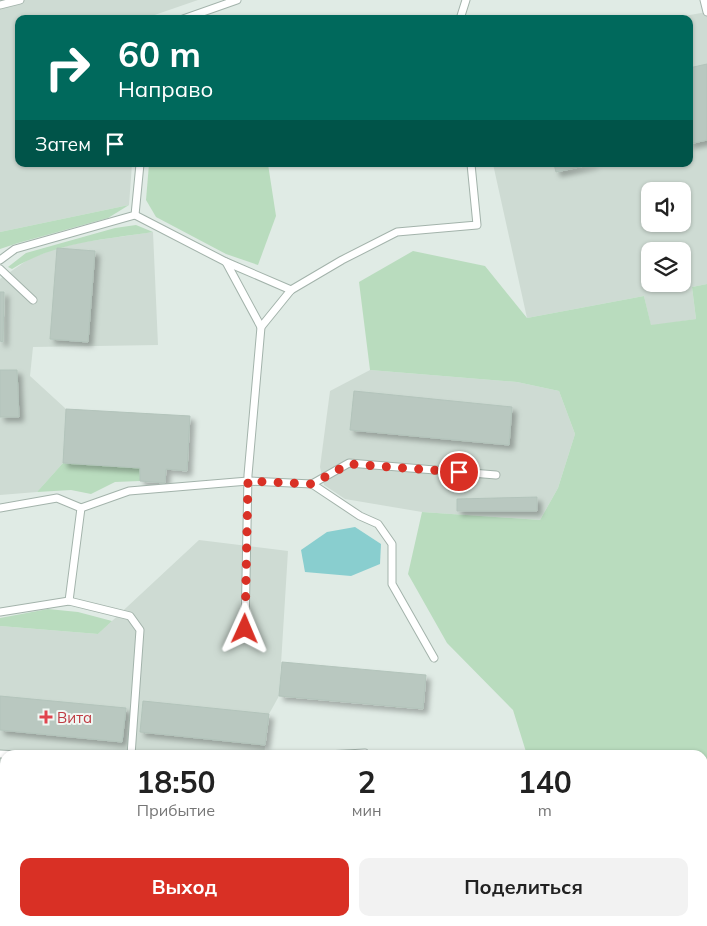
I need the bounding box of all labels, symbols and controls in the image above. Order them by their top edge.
text: 60 m [118,32,201,76]
icon: right [35,35,100,100]
text: Направо [118,75,213,103]
icon: arrive [101,130,129,158]
text: Затем [35,132,91,156]
map controls [641,182,691,292]
button: sound [641,182,691,232]
button: layers [641,242,691,292]
pin [438,451,480,493]
icon: arrive [445,458,473,486]
position arrow [218,602,270,654]
place label: Вита [57,708,92,727]
marker: Вита [39,710,53,724]
text: 18:50 [136,763,216,801]
text: 2 [358,763,376,801]
text: 140 [518,763,572,801]
text: Прибытие [137,800,215,820]
text: мин [352,800,382,820]
text: m [538,800,552,820]
button: Выход [20,858,349,916]
button: Поделиться [359,858,688,916]

